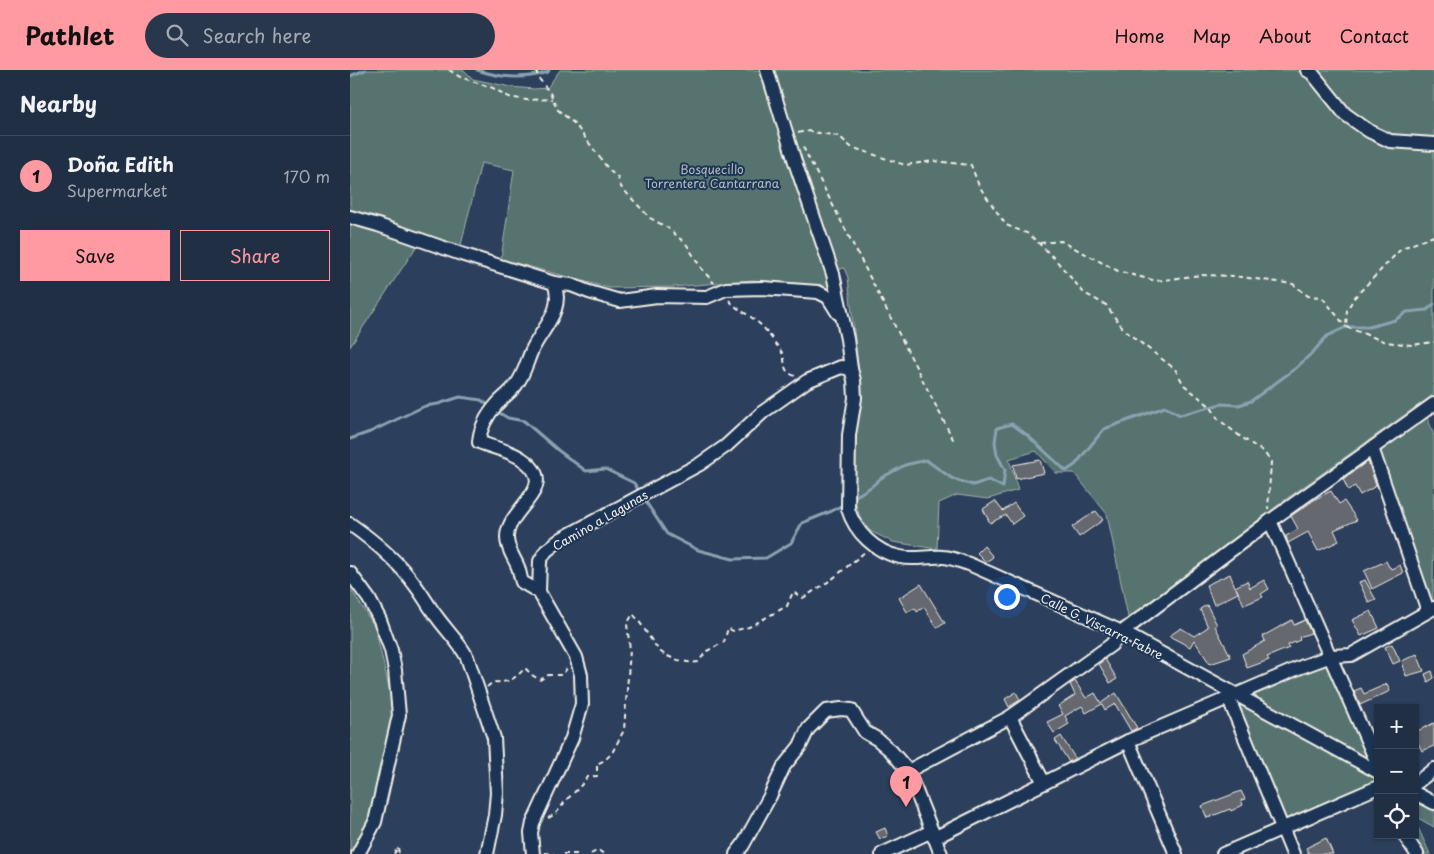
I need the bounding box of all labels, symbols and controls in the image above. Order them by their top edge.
search box [145,13,495,58]
text: Pathlet [25,17,115,53]
icon: search [163,21,191,49]
text: Search here [203,21,311,49]
text: Home [1114,22,1164,49]
text: Map [1192,22,1231,49]
text: About [1259,22,1311,49]
text: Contact [1339,22,1409,49]
text: Nearby [20,87,97,119]
text: Doña Edith [67,150,174,178]
park label: Bosquecillo Torrentera Cantarrana [645,160,780,192]
text: 1 [32,164,40,188]
text: 170 m [284,164,330,188]
text: Supermarket [67,178,167,202]
button: Save [20,230,170,281]
button: Share [180,230,330,281]
street label: Camino a Lagunas [549,485,652,555]
your location [994,584,1020,610]
street label: Calle G. Viscarra Fabre [1038,588,1167,664]
map controls [1374,704,1419,839]
button: + [1374,704,1419,749]
button: − [1374,749,1419,794]
pin: 1 [890,766,922,807]
button: locate [1374,794,1419,839]

